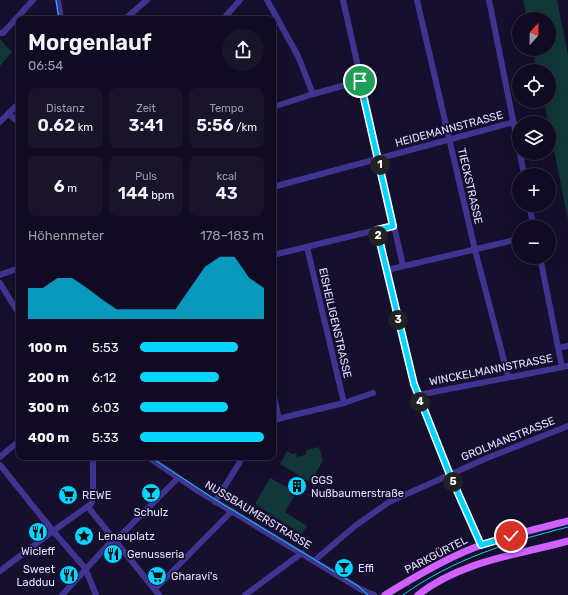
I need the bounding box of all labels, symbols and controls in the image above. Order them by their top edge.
north arrow [512,12,556,56]
map controls [512,12,556,264]
text: Morgenlauf [28,29,151,56]
button: share [222,29,264,71]
text: 06:54 [28,58,63,73]
pin [343,64,377,98]
button: locate [512,64,556,108]
icon: arrive [349,70,371,92]
text: Distanz [46,102,85,115]
text: Zeit [136,102,156,115]
text: Tempo [210,102,244,115]
street label: HEIDEMANNSTRASSE [394,108,505,150]
text: 0.62 [38,115,75,135]
text: 3:41 [129,115,163,135]
text: 5:56 [196,115,234,135]
button: layers [512,116,556,160]
text: km [75,121,93,134]
text: /km [234,121,257,134]
street label: TIECKSTRASSE [455,147,485,226]
pin: 1 [370,155,390,175]
text: 1 [377,158,383,171]
button: + [512,168,556,212]
text: Puls [135,170,157,183]
text: kcal [217,170,237,183]
text: 6 [54,176,65,196]
text: m [65,182,77,195]
text: 144 [118,183,149,203]
text: 43 [216,183,238,203]
text: bpm [149,189,174,202]
button: − [512,220,556,264]
pin: 2 [368,226,388,246]
text: Höhenmeter [28,228,104,243]
text: 178–183 m [200,228,264,243]
text: 2 [374,229,382,242]
street label: EISHEILIGENSTRASSE [316,266,354,380]
pin: 3 [388,310,408,330]
text: 3 [394,313,402,326]
text: 100 m [28,340,67,355]
text: 5:53 [92,340,119,355]
street label: WINCKELMANNSTRASSE [428,352,554,388]
text: 200 m [28,370,69,385]
text: 6:12 [92,370,116,385]
pin: 4 [410,392,430,412]
text: 4 [416,395,424,408]
text: 300 m [28,400,69,415]
text: 6:03 [92,400,119,415]
street label: GROLMANSTRASSE [459,414,557,464]
text: 400 m [28,430,69,445]
text: 5:33 [92,430,119,445]
pin: 5 [443,472,463,492]
place label: GGS Nußbaumerstraße [311,474,404,500]
building icon: GGS Nußbaumerstraße [286,475,308,497]
text: 5 [449,475,457,488]
street label: NUSSBAUMERSTRASSE [202,478,314,552]
bar icon: Schulz [140,482,162,504]
supermarket icon: REWE [57,484,79,506]
place label: REWE [82,489,112,502]
place label: Schulz [134,506,169,519]
pin [494,519,528,553]
restaurant icon: Wicleff [27,521,49,543]
place icon: Lenauplatz [73,525,95,547]
icon: check [500,525,522,547]
place label: Lenauplatz [98,530,155,543]
street label: PARKGÜRTEL [402,534,470,576]
restaurant icon: Genusseria [102,543,124,565]
place label: Wicleff [21,545,55,558]
place label: Genusseria [127,548,184,561]
bar icon: Effi [333,557,355,579]
place label: Effi [358,562,374,575]
place label: Sweet Ladduu [16,563,56,589]
restaurant icon: Sweet Ladduu [58,564,80,586]
supermarket icon: Gharavi's [146,565,168,587]
place label: Gharavi's [171,570,218,583]

